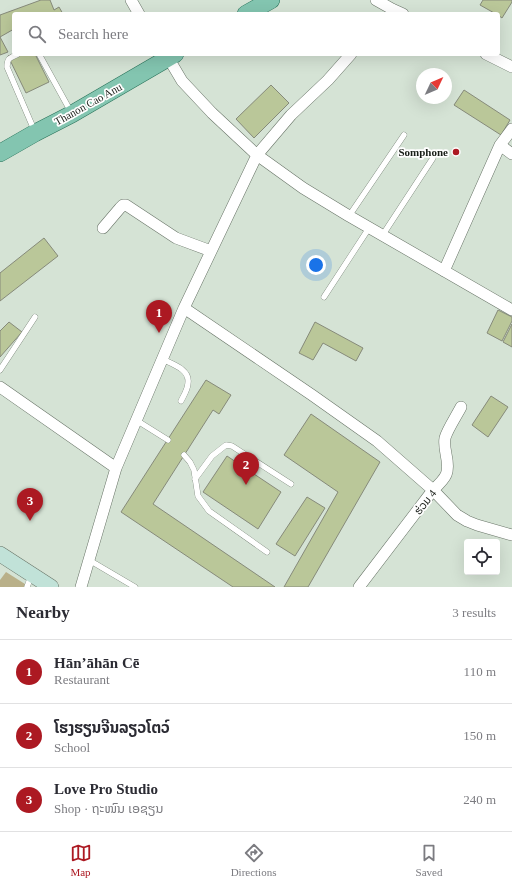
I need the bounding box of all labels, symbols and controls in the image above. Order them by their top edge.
search box [12,12,500,56]
icon: search [26,23,48,45]
text: Search here [58,26,128,42]
north arrow [416,68,452,104]
street label: Thanon Cao Anu [52,80,124,127]
place label: Somphone [398,146,448,158]
marker: Somphone [451,147,461,157]
your location [306,255,326,275]
pin: 1 [146,300,172,333]
pin: 2 [233,452,259,485]
street label: ຮ່ວມ 4 [412,487,439,517]
pin: 3 [17,488,43,521]
map controls [464,539,500,575]
button: locate [464,539,500,575]
text: Nearby [16,603,70,622]
text: 3 results [452,605,496,620]
text: Hān’āhān Cē [54,655,139,671]
text: 1 [26,664,32,679]
text: 110 m [464,664,496,679]
text: Restaurant [54,672,110,687]
text: ໂຮງຮຽນຈີນລຽວໂຕວ໌ [54,720,170,736]
text: 2 [26,728,32,743]
text: 150 m [463,728,496,743]
text: School [54,740,90,755]
text: Love Pro Studio [54,781,158,797]
text: 3 [26,792,32,807]
text: 240 m [463,792,496,807]
text: Shop · ຖະໜົນ ເອຊຽນ [54,801,163,816]
tab: Map [70,842,92,878]
tab: Directions [231,842,276,878]
tab: Saved [416,842,442,878]

